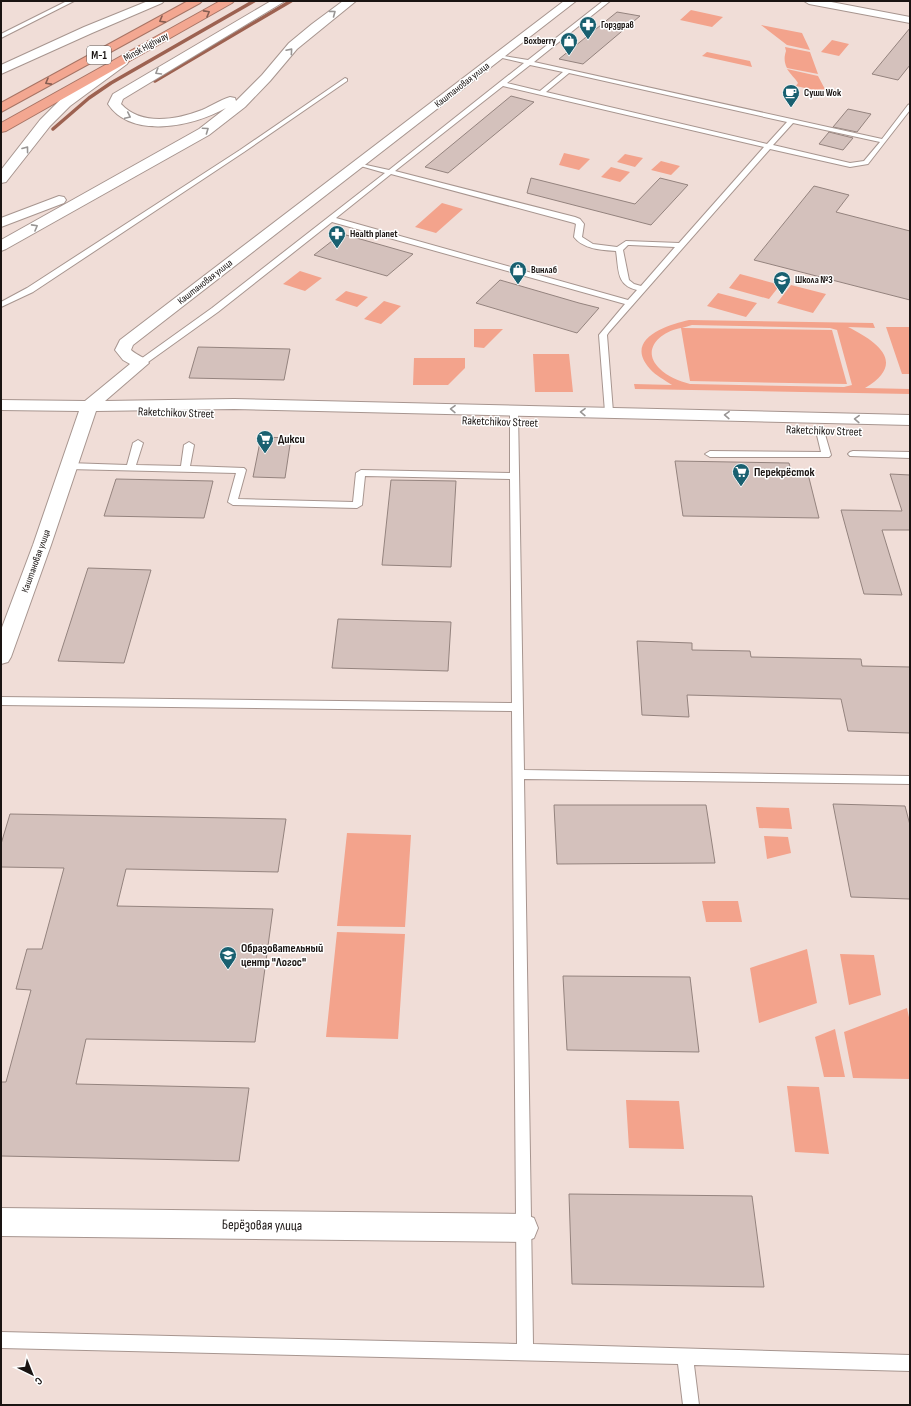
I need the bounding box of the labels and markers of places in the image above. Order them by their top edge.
pharmacy icon: Горздрав [578,15,598,40]
place label: Горздрав [601,19,634,31]
shop icon: Boxberry [559,31,579,56]
place label: Boxberry [524,35,557,47]
cafe icon: Суши Wok [781,83,801,108]
place label: Суши Wok [804,87,842,99]
pharmacy icon: Health planet [327,224,347,249]
place label: Health planet [350,228,398,240]
shop icon: Винлаб [508,260,528,285]
place label: Винлаб [531,264,557,276]
school or university icon: Школа №3 [772,270,792,295]
place label: Школа №3 [795,274,833,286]
supermarket icon: Дикси [255,429,275,454]
place label: Дикси [278,432,305,447]
supermarket icon: Перекрёсток [731,462,751,487]
place label: Перекрёсток [754,465,815,480]
place label: Образовательный центр "Логос" [241,941,323,970]
school or university icon: Образовательный центр "Логос" [218,945,238,970]

